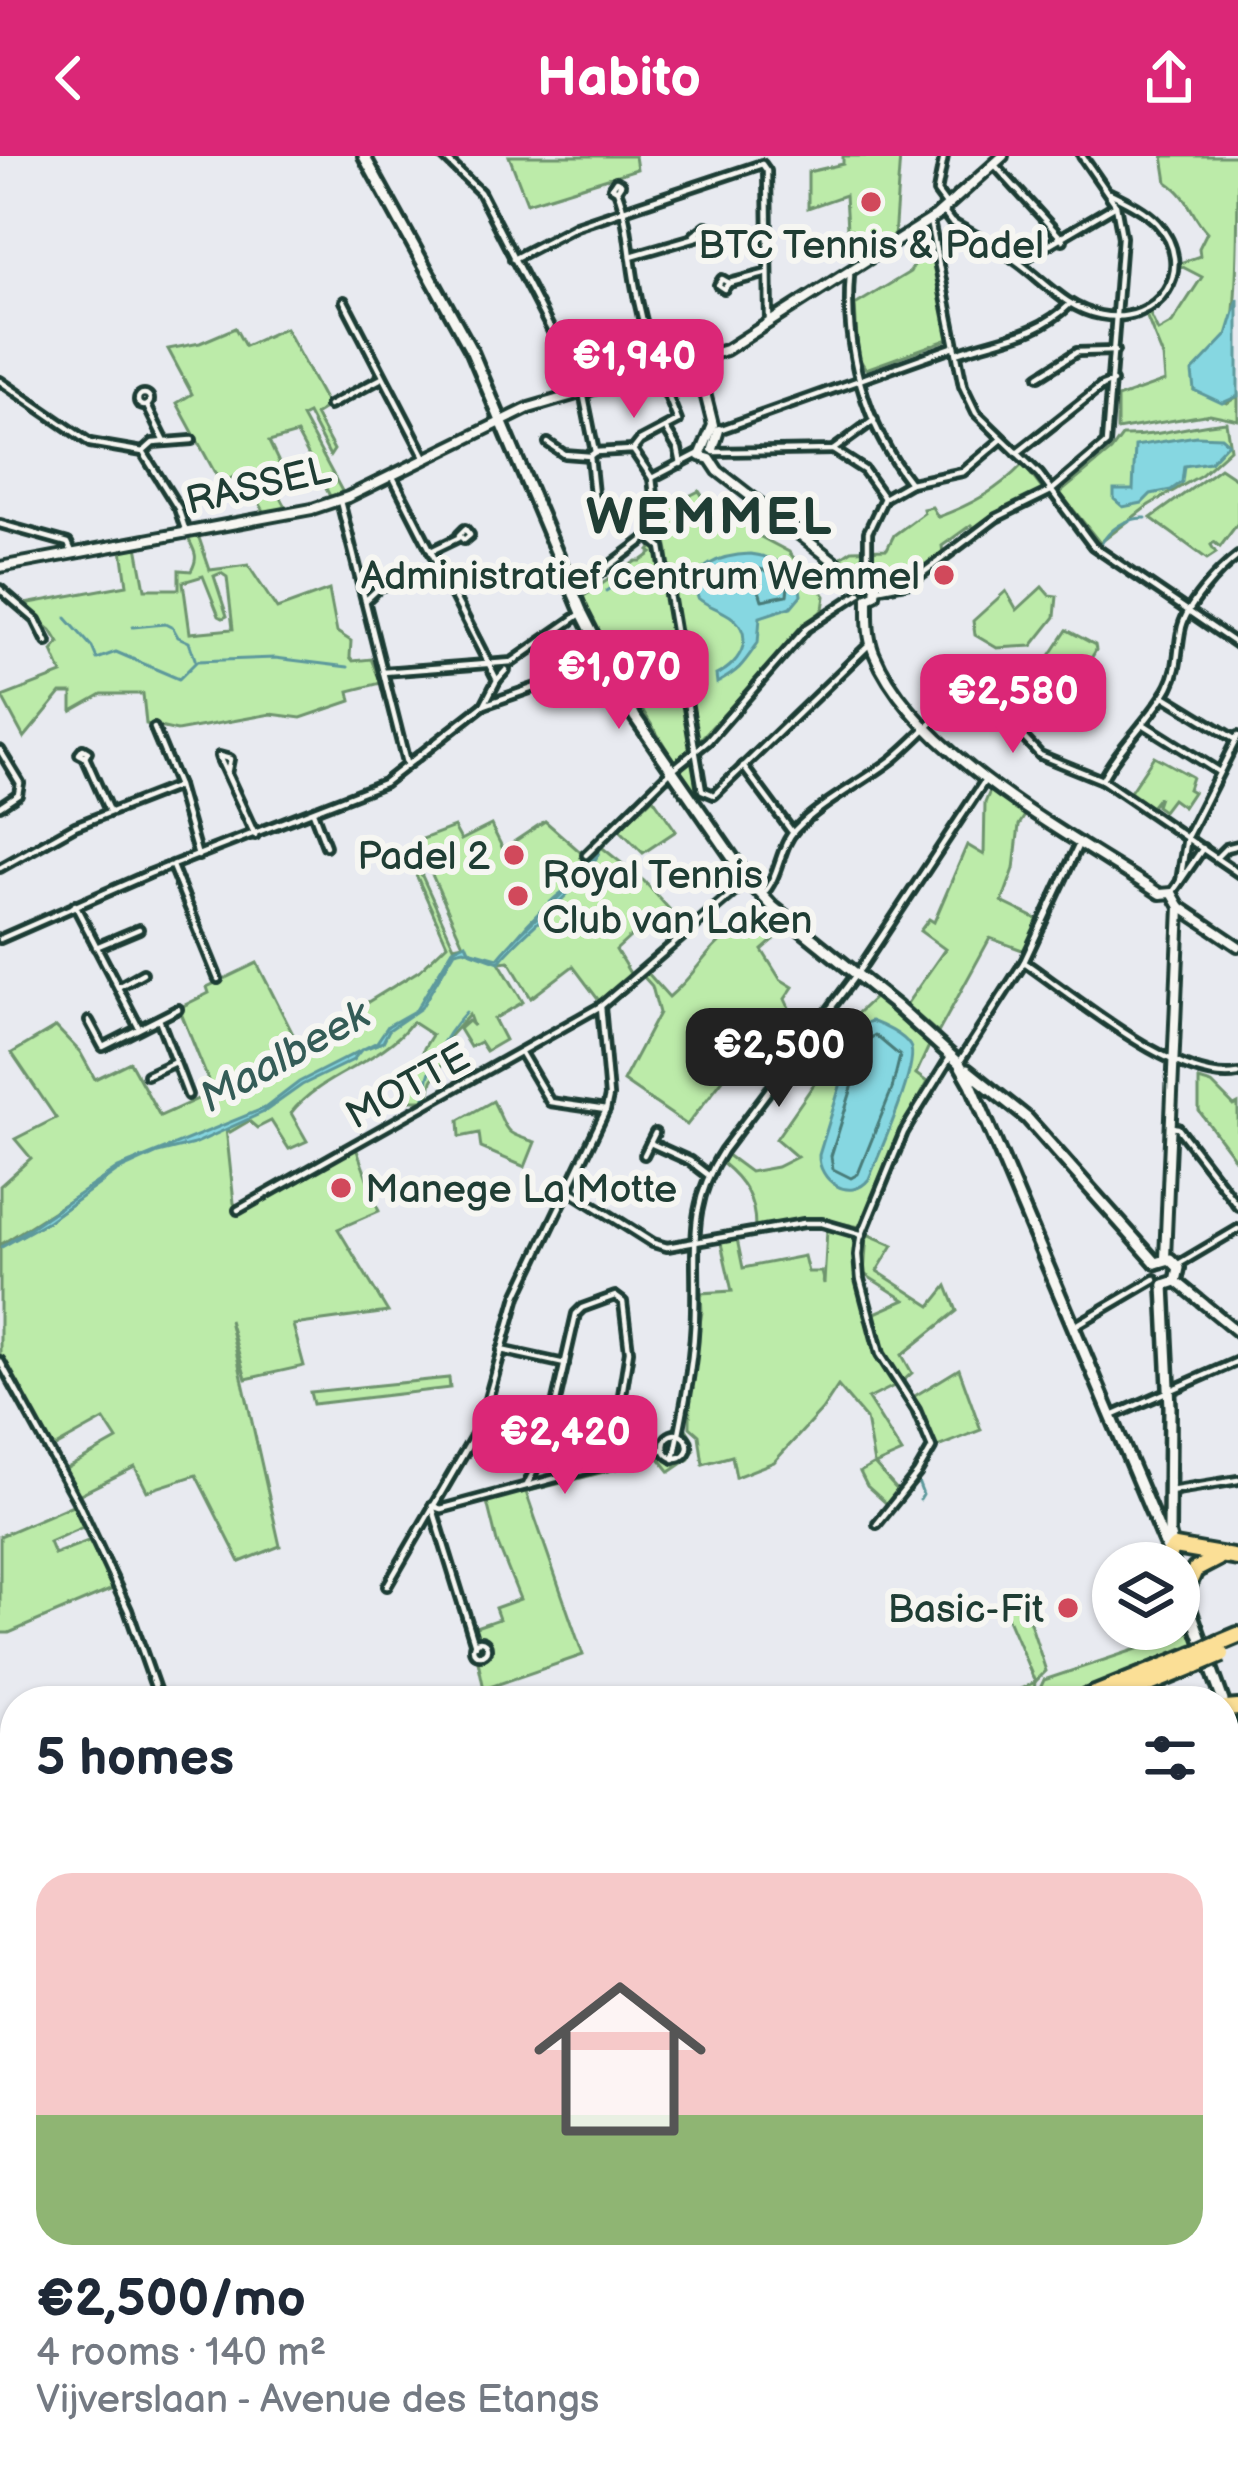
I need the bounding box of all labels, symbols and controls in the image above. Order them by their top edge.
icon: back [36,45,102,111]
icon: share [1136,45,1202,111]
text: Habito [537,46,701,111]
marker: BTC Tennis & Padel [858,189,884,215]
place label: BTC Tennis & Padel [698,223,1044,270]
pin: €1,940 [536,319,732,421]
text: €1,940 [572,334,696,381]
street label: RASSEL [182,447,336,526]
district label: WEMMEL [586,488,834,549]
place label: Administratief centrum Wemmel [361,554,920,601]
marker: Administratief centrum Wemmel [931,562,957,588]
pin: €1,070 [521,630,717,732]
text: €1,070 [557,645,681,692]
pin: €2,580 [915,654,1111,756]
text: €2,580 [947,669,1079,716]
place label: Padel 2 [357,834,490,881]
marker: Padel 2 [501,842,527,868]
place label: Royal Tennis Club van Laken [542,853,812,945]
marker: Royal Tennis Club van Laken [505,883,531,909]
water label: Maalbeek [191,989,380,1125]
pin: €2,500 [681,1008,877,1110]
text: €2,500 [713,1023,845,1070]
street label: MOTTE [338,1034,478,1140]
place label: Manege La Motte [365,1167,677,1214]
marker: Manege La Motte [328,1175,354,1201]
pin: €2,420 [467,1395,663,1497]
text: €2,420 [499,1410,631,1457]
map controls [1092,1542,1200,1650]
button: layers [1092,1542,1200,1650]
place label: Basic-Fit [887,1587,1044,1634]
marker: Basic-Fit [1055,1595,1081,1621]
icon: filters [1137,1725,1203,1791]
text: 5 homes [36,1728,234,1789]
icon: home [512,1951,728,2167]
text: €2,500/mo [36,2269,306,2330]
text: 4 rooms · 140 m² [36,2330,326,2377]
text: Vijverslaan - Avenue des Etangs [36,2377,599,2424]

